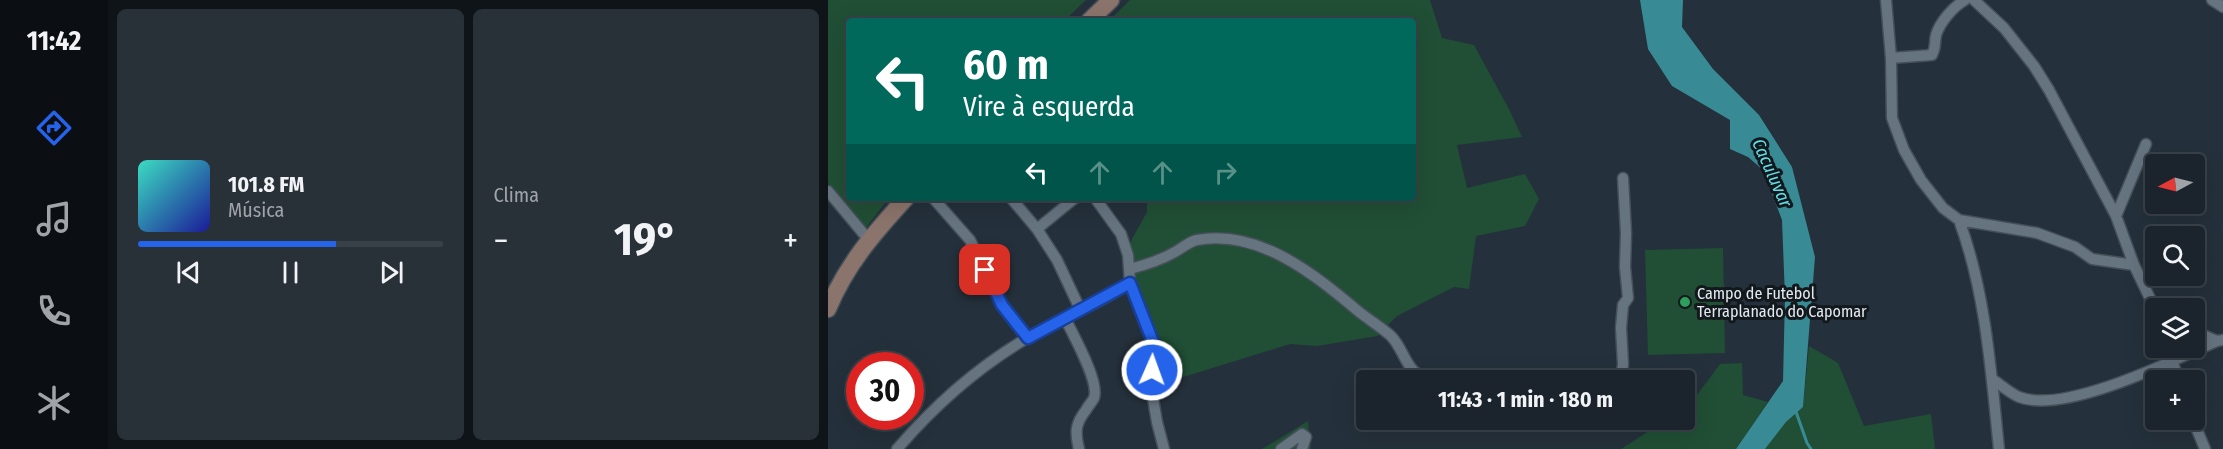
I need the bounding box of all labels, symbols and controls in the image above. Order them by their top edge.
text: 11:42 [27,25,81,57]
text: 60 m [963,40,1049,90]
icon: left [864,42,942,120]
text: Vire à esquerda [963,91,1135,123]
icon: directions [33,107,75,149]
water label: Caculuvar [1747,135,1797,211]
north arrow [2145,154,2205,214]
map controls [2145,154,2205,430]
icon: left [1020,156,1053,189]
icon: ahead [1083,156,1116,189]
icon: ahead [1146,156,1179,189]
icon: right [1209,156,1242,189]
text: 101.8 FM [228,171,304,198]
text: Clima [494,183,539,207]
icon: music [33,198,75,240]
text: Música [228,198,284,222]
text: 19° [614,213,677,267]
text: − [494,221,508,261]
text: + [783,221,798,261]
button: search [2145,226,2205,286]
pin [959,244,1010,295]
icon: arrive [968,253,1001,286]
icon: previous [172,256,205,289]
icon: pause [274,256,307,289]
icon: next [375,256,408,289]
place label: Campo de Futebol Terraplanado do Capomar [1697,284,1867,321]
icon: phone [33,290,75,332]
marker: Campo de Futebol Terraplanado do Capomar [1678,295,1692,309]
button: layers [2145,298,2205,358]
position arrow [1120,338,1184,402]
speed limit sign: 30 [846,352,924,430]
button: + [2145,370,2205,430]
icon: climate [33,382,75,424]
text: 11:43 · 1 min · 180 m [1438,386,1613,413]

